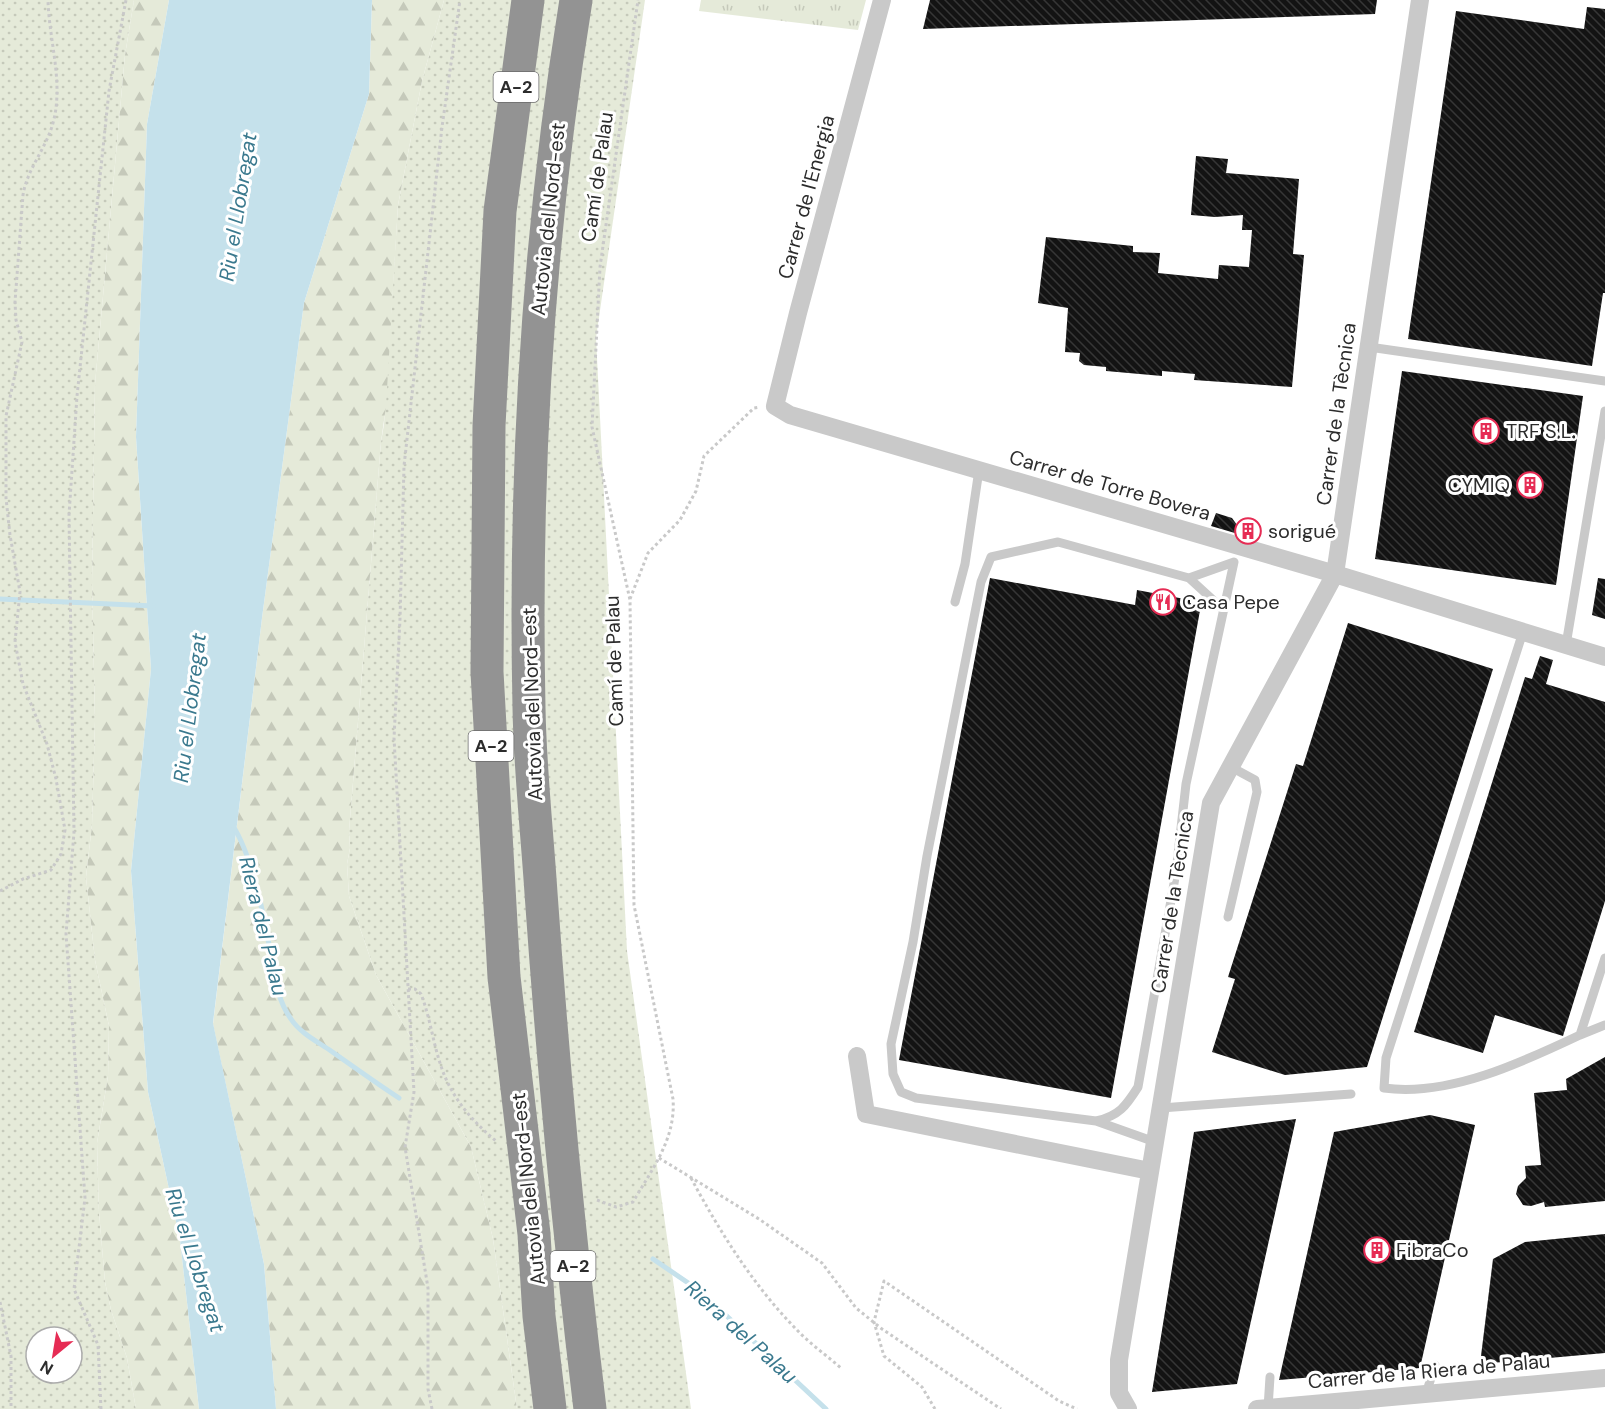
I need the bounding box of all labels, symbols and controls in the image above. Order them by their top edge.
road number: A-2 [494,72,538,102]
street label: Camí de Palau [575,110,619,244]
street label: Carrer de l'Energia [772,112,840,282]
street label: Autovia del Nord-est [525,121,571,317]
water label: Riu el Llobregat [212,130,264,283]
street label: Carrer de la Tècnica [1310,321,1362,507]
building icon: TRF S.L. [1471,416,1501,446]
place label: TRF S.L. [1506,418,1575,444]
street label: Carrer de Torre Bovera [1006,444,1214,526]
building icon: CYMIQ [1515,470,1545,500]
place label: CYMIQ [1448,472,1510,498]
building icon: sorigué [1233,516,1263,546]
place label: sorigué [1268,518,1336,544]
restaurant icon: Casa Pepe [1148,587,1178,617]
place label: Casa Pepe [1182,589,1280,615]
street label: Camí de Palau [599,595,629,727]
street label: Autovia del Nord-est [516,607,548,801]
water label: Riu el Llobregat [167,631,213,784]
road number: A-2 [468,731,514,761]
street label: Carrer de la Tècnica [1145,809,1199,995]
water label: Riera del Palau [232,853,294,999]
street label: Autovia del Nord-est [505,1091,551,1287]
water label: Riu el Llobregat [158,1184,232,1337]
building icon: FibraCo [1362,1235,1392,1265]
place label: FibraCo [1396,1237,1469,1263]
road number: A-2 [550,1251,596,1281]
water label: Riera del Palau [679,1274,803,1390]
north arrow [24,1325,84,1385]
street label: Carrer de la Riera de Palau [1307,1347,1551,1395]
text: N [36,1356,57,1380]

